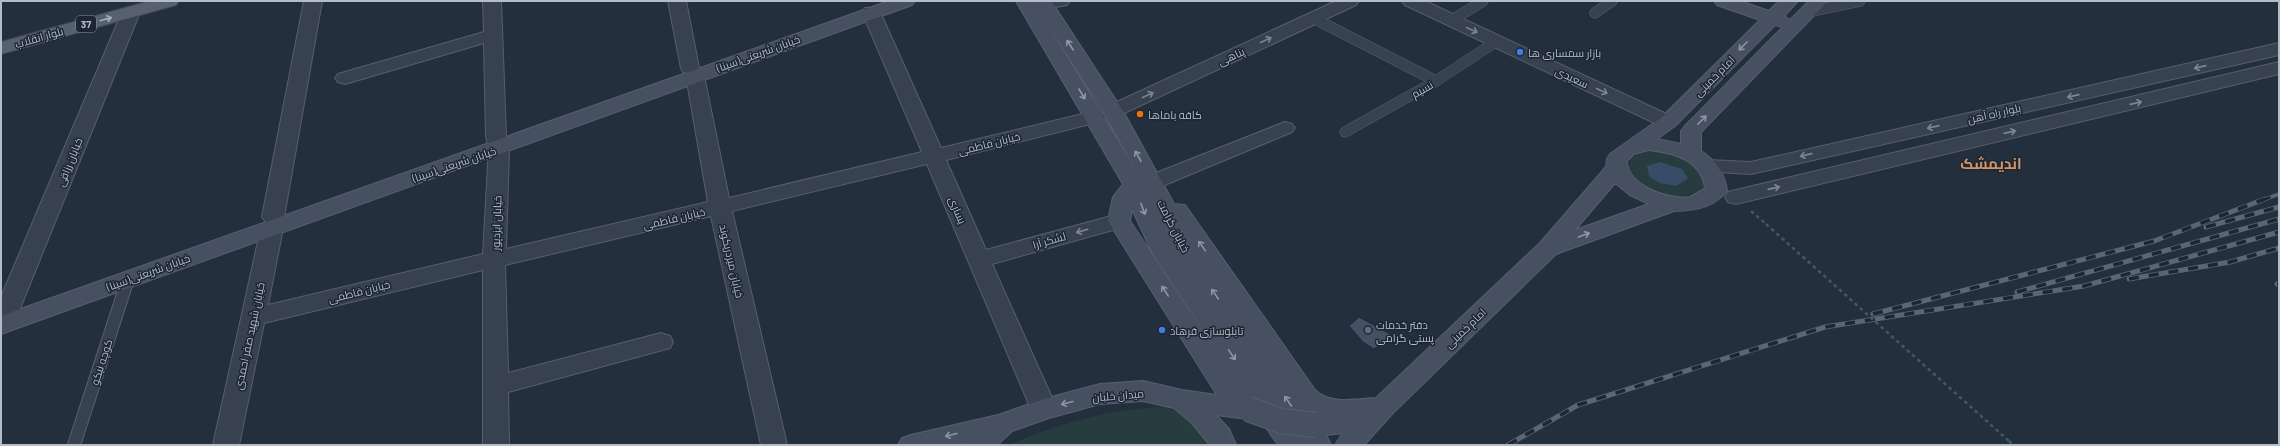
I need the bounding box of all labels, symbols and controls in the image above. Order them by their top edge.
one-way arrow [99,14,112,22]
road number: 37 [76,16,96,32]
street label: بلوار انقلاب [13,24,65,51]
one-way arrow [1465,27,1477,34]
street label: خیابان شریعتی(سینا) [714,32,802,75]
one-way arrow [1260,36,1272,43]
one-way arrow [1066,40,1074,51]
one-way arrow [1738,41,1748,51]
street label: پناهی [1216,44,1247,69]
place label: بازار سمساری ها [1528,46,1601,60]
marker: بازار سمساری ها [1515,47,1525,57]
street label: امام خمینی [1691,53,1738,100]
street label: سعیدی [1553,64,1591,91]
one-way arrow [2194,64,2207,72]
street label: نسیم [1409,78,1436,102]
one-way arrow [1078,88,1086,100]
one-way arrow [1596,88,1608,95]
one-way arrow [1142,91,1154,98]
one-way arrow [2067,92,2080,100]
one-way arrow [2129,98,2142,106]
street label: بلوار راه آهن [1966,101,2022,126]
place label: کافه باماها [1148,108,1202,121]
marker: کافه باماها [1135,109,1145,119]
one-way arrow [1697,115,1707,125]
one-way arrow [1926,123,1939,131]
one-way arrow [2003,128,2016,136]
street label: خیابان فاطمی [957,129,1022,158]
street label: خیابان رزاقی [53,136,86,189]
street label: خیابان شریعتی(سینا) [409,144,498,186]
one-way arrow [1134,150,1142,162]
one-way arrow [1800,152,1813,160]
district label: اندیمشک [1960,154,2022,172]
one-way arrow [1767,184,1780,191]
street label: یساری [946,194,970,226]
street label: خیابان ایزدپور [489,195,504,252]
street label: خیابان کرامت [1154,197,1193,255]
one-way arrow [1139,202,1147,214]
street label: خیابان فاطمی [642,205,707,232]
street label: خیابان میردریکوند [716,223,747,299]
one-way arrow [1076,228,1089,235]
street label: لشکر آرا [1031,229,1067,252]
one-way arrow [1578,231,1591,238]
one-way arrow [1198,241,1206,252]
street label: خیابان شریعتی(سینا) [104,251,192,294]
street label: خیابان فاطمی [327,277,392,306]
street label: خیابان شهید صفر احمدی [231,281,268,391]
one-way arrow [1160,286,1169,297]
one-way arrow [1211,289,1219,300]
street label: امام خمینی [1442,305,1490,352]
place label: دفتر خدمات پستی گرامی [1376,318,1434,345]
place label: تابلوسازی فرهاد [1170,324,1243,338]
marker: تابلوسازی فرهاد [1157,325,1167,335]
marker: دفتر خدمات پستی گرامی [1363,325,1373,335]
street label: کوچه نیکو [87,337,116,387]
one-way arrow [1228,349,1236,360]
street label: میدان خلبان [1092,386,1145,405]
one-way arrow [1284,396,1292,407]
one-way arrow [1061,400,1074,407]
one-way arrow [945,432,958,439]

